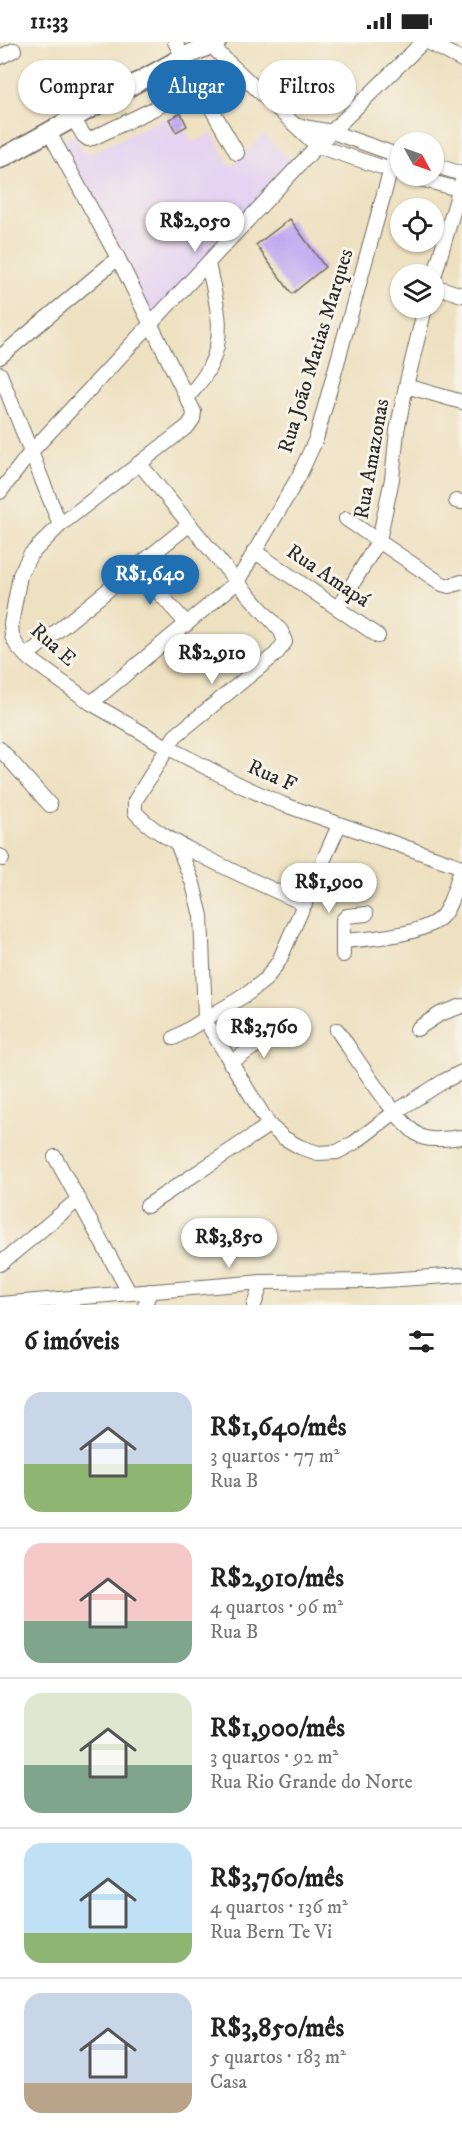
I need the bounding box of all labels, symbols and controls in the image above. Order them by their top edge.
text: 11:33 [30,8,68,35]
chip: Comprar [18,60,135,114]
chip: Alugar [147,60,246,114]
chip: Filtros [258,60,356,114]
north arrow [390,132,444,186]
map controls [390,132,444,318]
button: locate [390,198,444,252]
pin: R$2,050 [140,202,250,253]
text: R$2,050 [159,209,231,234]
street label: Rua João Matias Marques [273,246,359,456]
button: layers [390,264,444,318]
street label: Rua Amazonas [349,397,395,521]
street label: Rua Amapá [281,539,375,613]
pin: R$1,640 [95,555,205,606]
text: R$1,640 [115,562,185,587]
street label: Rua E [25,618,81,672]
pin: R$2,910 [157,634,267,685]
text: R$2,910 [178,641,246,666]
street label: Rua F [244,754,300,798]
pin: R$1,900 [274,863,384,914]
text: R$1,900 [295,870,363,895]
pin: R$3,760 [209,1008,319,1059]
text: R$3,760 [230,1015,298,1040]
pin: R$3,850 [174,1218,284,1269]
text: R$3,850 [195,1225,263,1250]
text: 6 imóveis [24,1325,119,1358]
icon: filters [405,1325,438,1358]
text: R$1,640/mês [210,1411,347,1444]
icon: home [72,1416,144,1488]
text: 3 quartos · 77 m² [210,1444,340,1469]
text: Rua B [210,1469,258,1494]
text: R$2,910/mês [210,1562,344,1595]
icon: home [72,1567,144,1639]
text: 4 quartos · 96 m² [210,1595,343,1620]
text: Rua B [210,1620,258,1645]
text: R$1,900/mês [210,1712,345,1745]
icon: home [72,1717,144,1789]
text: 3 quartos · 92 m² [210,1745,338,1770]
text: Rua Rio Grande do Norte [210,1770,413,1795]
text: R$3,760/mês [210,1862,344,1895]
icon: home [72,1867,144,1939]
text: 4 quartos · 136 m² [210,1895,348,1920]
text: Rua Bern Te Vi [210,1920,332,1945]
text: R$3,850/mês [210,2012,344,2045]
icon: home [72,2017,144,2089]
text: 5 quartos · 183 m² [210,2045,346,2070]
text: Casa [210,2070,247,2095]

